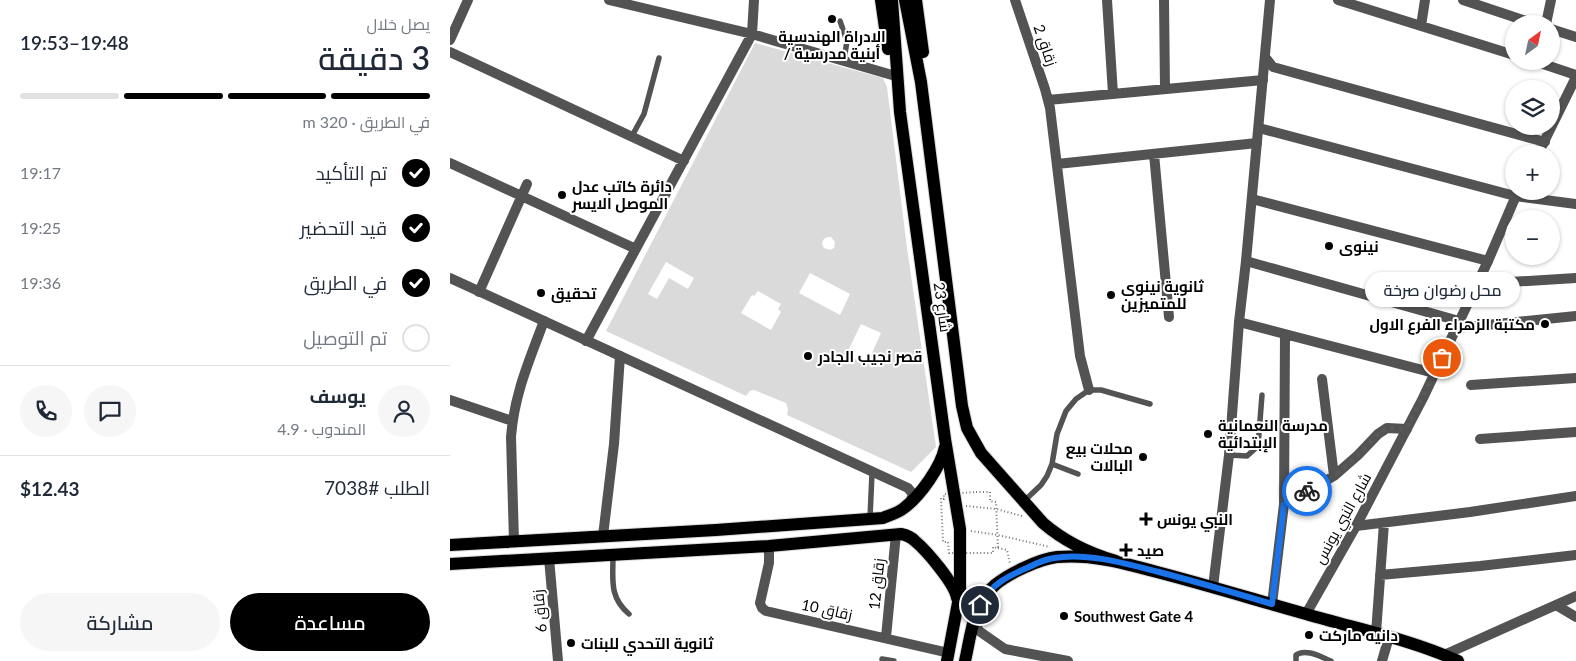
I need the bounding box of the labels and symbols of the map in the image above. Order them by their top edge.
marker: الادراة الهندسية / أبنية مدرسية [826,13,838,25]
north arrow [1505,15,1560,70]
street label: زقاق 2 [1029,22,1062,69]
place label: الادراة الهندسية / أبنية مدرسية [778,27,886,63]
place label: دائرة كاتب عدل الموصل الايسر [571,177,672,213]
marker: دائرة كاتب عدل الموصل الايسر [556,189,568,201]
place label: نينوى [1339,237,1379,256]
marker: نينوى [1323,240,1335,252]
callout: محل رضوان صرخة [1364,273,1520,308]
place label: ثانوية نينوى للمتميزين [1121,277,1204,313]
street label: شارع 23 [928,281,955,334]
place label: تحقيق [551,284,597,303]
marker: تحقيق [535,287,547,299]
marker: ثانوية نينوى للمتميزين [1105,289,1117,301]
place label: مكتبة الزهراء الفرع الاول [1370,315,1535,335]
marker: مكتبة الزهراء الفرع الاول [1539,318,1551,330]
pin [1421,337,1463,379]
place label: قصر نجيب الجادر [817,347,922,366]
marker: قصر نجيب الجادر [802,350,814,362]
place label: مدرسة النعمانية الإبتدائية [1218,416,1328,453]
marker: مدرسة النعمانية الإبتدائية [1202,428,1214,440]
place label: محلات بيع البالات [1066,439,1133,474]
marker: محلات بيع البالات [1137,451,1149,463]
courier [1282,466,1332,516]
street label: شارع النبي يونس [1310,469,1378,569]
place label: النبي يونس [1157,510,1233,532]
marker: النبي يونس [1139,512,1153,526]
place label: صيد [1137,541,1164,559]
marker: صيد [1119,543,1133,557]
street label: زقاق 12 [864,557,890,611]
pin [959,584,1001,626]
street label: زقاق 6 [528,589,552,633]
street label: زقاق 10 [799,595,854,625]
place label: Southwest Gate 4 [1074,607,1194,625]
marker: Southwest Gate 4 [1058,610,1070,622]
place label: دانيه ماركت [1319,626,1398,645]
marker: دانيه ماركت [1303,629,1315,641]
place label: ثانوية التحدي للبنات [581,634,714,656]
marker: ثانوية التحدي للبنات [565,637,577,649]

